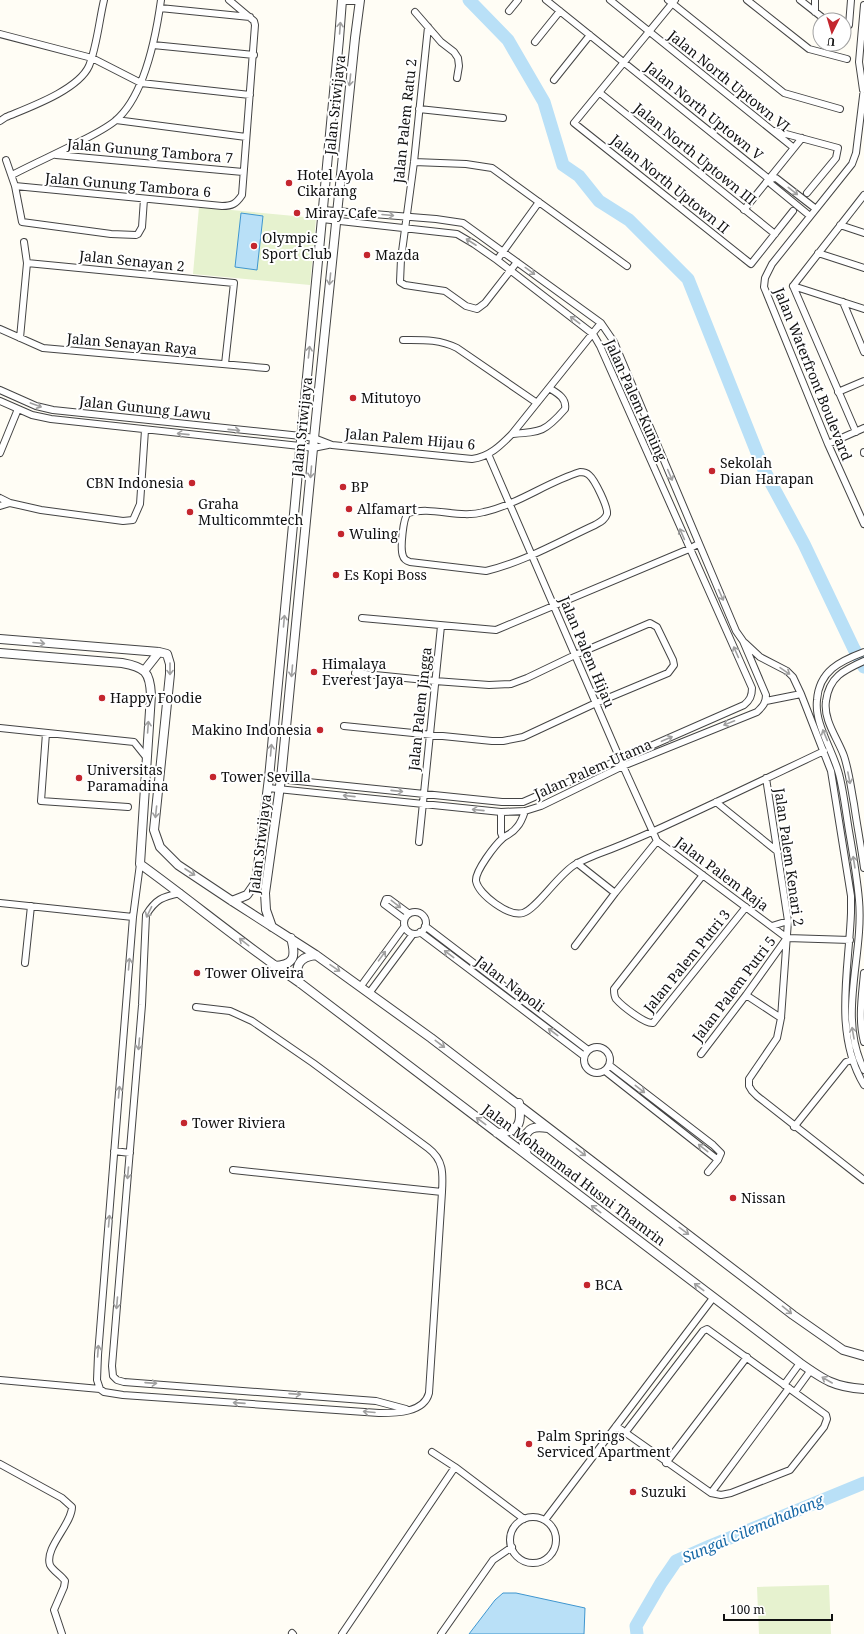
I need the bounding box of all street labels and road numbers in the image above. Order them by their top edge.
street label: Jalan North Uptown VI [665,27,793,135]
street label: Jalan Sriwijaya [320,54,349,157]
street label: Jalan Palem Ratu 2 [388,58,420,185]
street label: Jalan North Uptown V [642,58,766,164]
street label: Jalan North Uptown III [631,100,759,208]
street label: Jalan North Uptown II [608,131,732,237]
street label: Jalan Gunung Tambora 7 [65,134,234,167]
street label: Jalan Gunung Tambora 6 [43,168,212,201]
street label: Jalan Senayan 2 [77,245,186,275]
street label: Jalan Waterfront Boulevard [770,284,857,463]
street label: Jalan Senayan Raya [65,328,198,359]
street label: Jalan Palem Kuning [601,335,672,464]
street label: Jalan Sriwijaya [287,376,316,479]
street label: Jalan Gunung Lawu [77,391,212,424]
street label: Jalan Palem Hijau 6 [343,423,476,454]
street label: Jalan Palem Hijau [555,592,620,711]
street label: Jalan Palem Jingga [403,646,435,773]
street label: Jalan Palem Utama [530,734,655,803]
street label: Jalan Palem Kenari 2 [770,786,809,927]
street label: Jalan Sriwijaya [244,793,275,896]
street label: Jalan Palem Raja [671,832,773,915]
street label: Jalan Palem Putri 3 [638,905,734,1017]
street label: Jalan Palem Putri 5 [687,932,780,1046]
street label: Jalan Napoli [471,951,549,1016]
street label: Jalan Mohammad Husni Thamrin [478,1099,670,1250]

